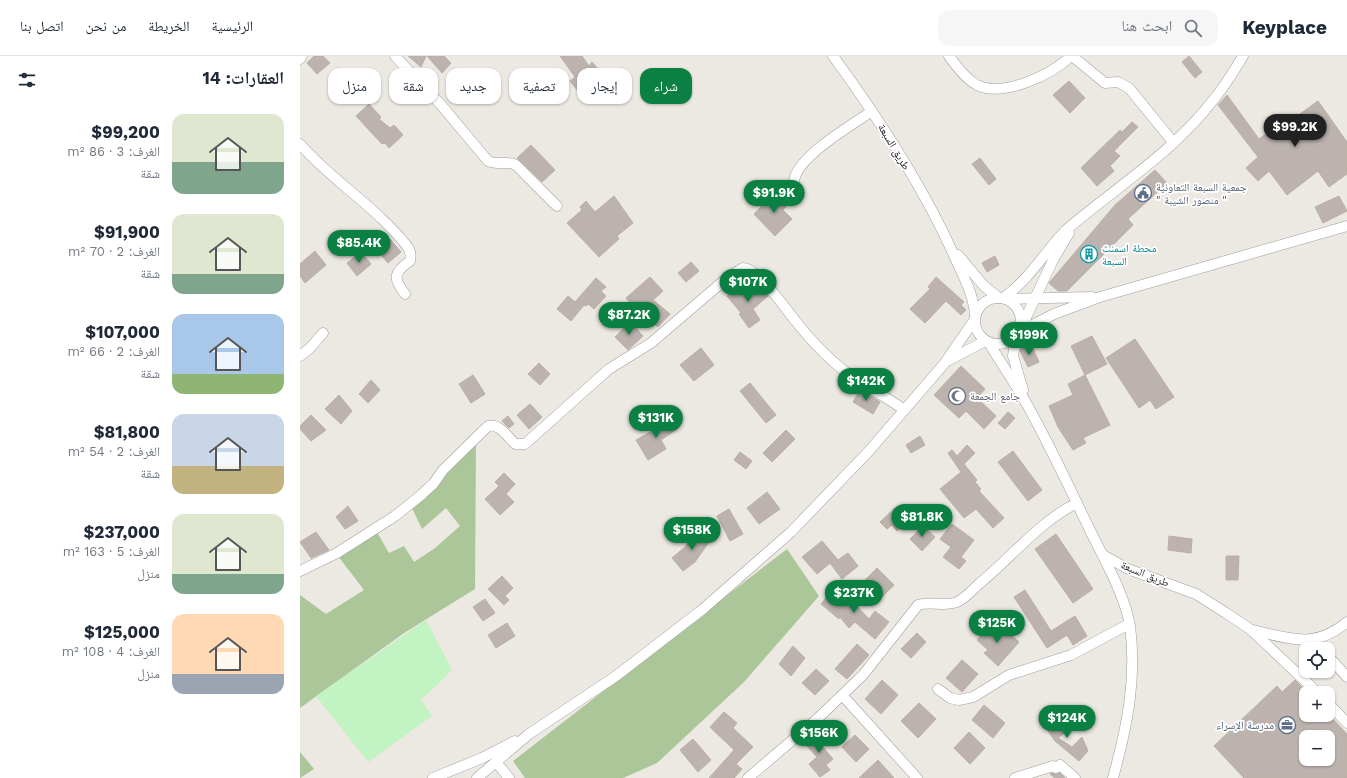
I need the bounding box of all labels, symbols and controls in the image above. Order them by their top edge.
search box [938,10,1218,46]
text: Keyplace [1242,16,1327,39]
text: ابحث هنا [1121,17,1172,35]
icon: search [1182,17,1204,39]
text: اتصل بنا [20,18,64,34]
text: من نحن [86,18,126,34]
text: الخريطة [148,18,190,34]
text: الرئيسية [212,18,253,34]
text: العقارات: 14 [203,68,284,88]
chip: منزل [328,68,381,104]
chip: شقة [389,68,438,104]
chip: جديد [446,68,501,104]
chip: تصفية [509,68,569,104]
chip: إيجار [577,68,632,104]
chip: شراء [640,68,692,104]
icon: filters [16,69,38,91]
pin: $99.2K [1262,114,1328,148]
text: $99.2K [1273,119,1317,134]
text: $99,200 [91,122,160,142]
street label: طريق السبعة [875,122,913,172]
icon: home [204,130,252,178]
text: الغرف: 3 · 86 m² [67,144,160,159]
text: شقة [141,166,160,181]
pin: $91.9K [741,180,807,214]
place label: جمعية السبعة التعاونية " منصور الشيبة " [1156,181,1247,207]
public building icon: جمعية السبعة التعاونية " منصور الشيبة " [1133,183,1153,203]
text: $91.9K [753,185,795,200]
text: $91,900 [94,222,160,242]
icon: home [204,230,252,278]
pin: $85.4K [326,230,392,264]
text: $85.4K [336,235,382,250]
place label: محطة اسمنت السبعة [1102,242,1157,268]
text: الغرف: 2 · 70 m² [68,244,160,259]
building icon: محطة اسمنت السبعة [1079,244,1099,264]
text: شقة [141,266,160,281]
pin: $107K [720,269,776,303]
text: $107K [729,274,767,289]
pin: $87.2K [596,302,662,336]
text: $87.2K [608,307,650,322]
text: $107,000 [85,322,160,342]
pin: $199K [1001,322,1057,356]
text: $199K [1010,327,1048,342]
icon: home [204,330,252,378]
text: الغرف: 2 · 66 m² [67,344,160,359]
text: شقة [141,366,160,381]
pin: $142K [838,368,894,402]
text: $142K [847,373,885,388]
mosque icon: جامع الجمعة [947,386,967,406]
place label: جامع الجمعة [970,390,1020,403]
pin: $131K [628,405,684,439]
text: $131K [638,410,674,425]
text: $81,800 [94,422,160,442]
icon: home [204,430,252,478]
text: الغرف: 2 · 54 m² [68,444,160,459]
text: شقة [141,466,160,481]
pin: $81.8K [889,504,955,538]
text: $81.8K [900,509,944,524]
pin: $158K [664,517,720,551]
text: $237,000 [83,522,160,542]
text: $158K [673,522,711,537]
icon: home [204,530,252,578]
text: الغرف: 5 · 163 m² [63,544,160,559]
street label: طريق السبعة [1119,558,1171,590]
text: منزل [137,566,160,581]
pin: $237K [826,580,882,614]
text: $237K [834,585,874,600]
pin: $125K [969,610,1025,644]
text: $125K [978,615,1016,630]
text: $125,000 [84,622,160,642]
icon: home [204,630,252,678]
map controls [1299,642,1335,766]
button: locate [1299,642,1335,678]
text: الغرف: 4 · 108 m² [62,644,160,659]
text: منزل [137,666,160,681]
button: + [1299,686,1335,722]
pin: $124K [1039,705,1095,739]
text: $124K [1048,710,1086,725]
office icon: مدرسة الإسراء [1277,715,1297,735]
place label: مدرسة الإسراء [1216,719,1274,732]
pin: $156K [791,720,847,754]
text: $156K [800,725,838,740]
button: − [1299,730,1335,766]

